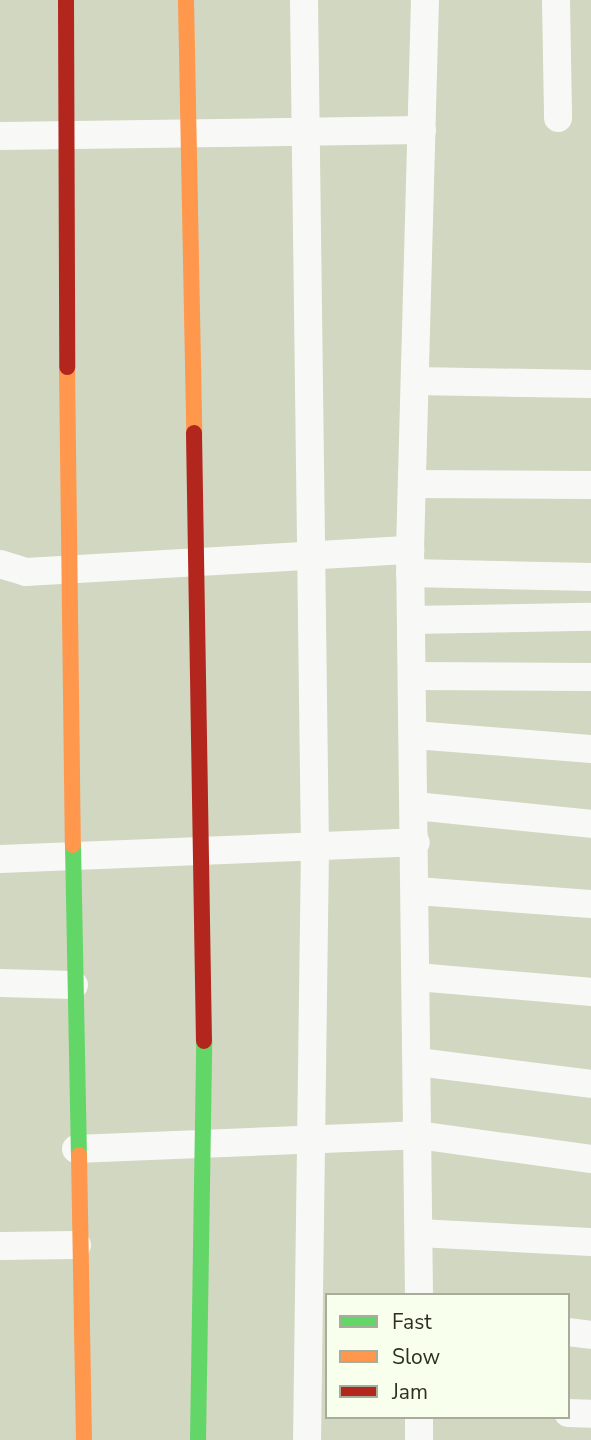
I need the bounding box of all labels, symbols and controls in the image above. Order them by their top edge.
legend [325,1293,570,1419]
text: Fast [392,1308,432,1336]
text: Slow [392,1343,440,1371]
text: Jam [392,1378,428,1406]

